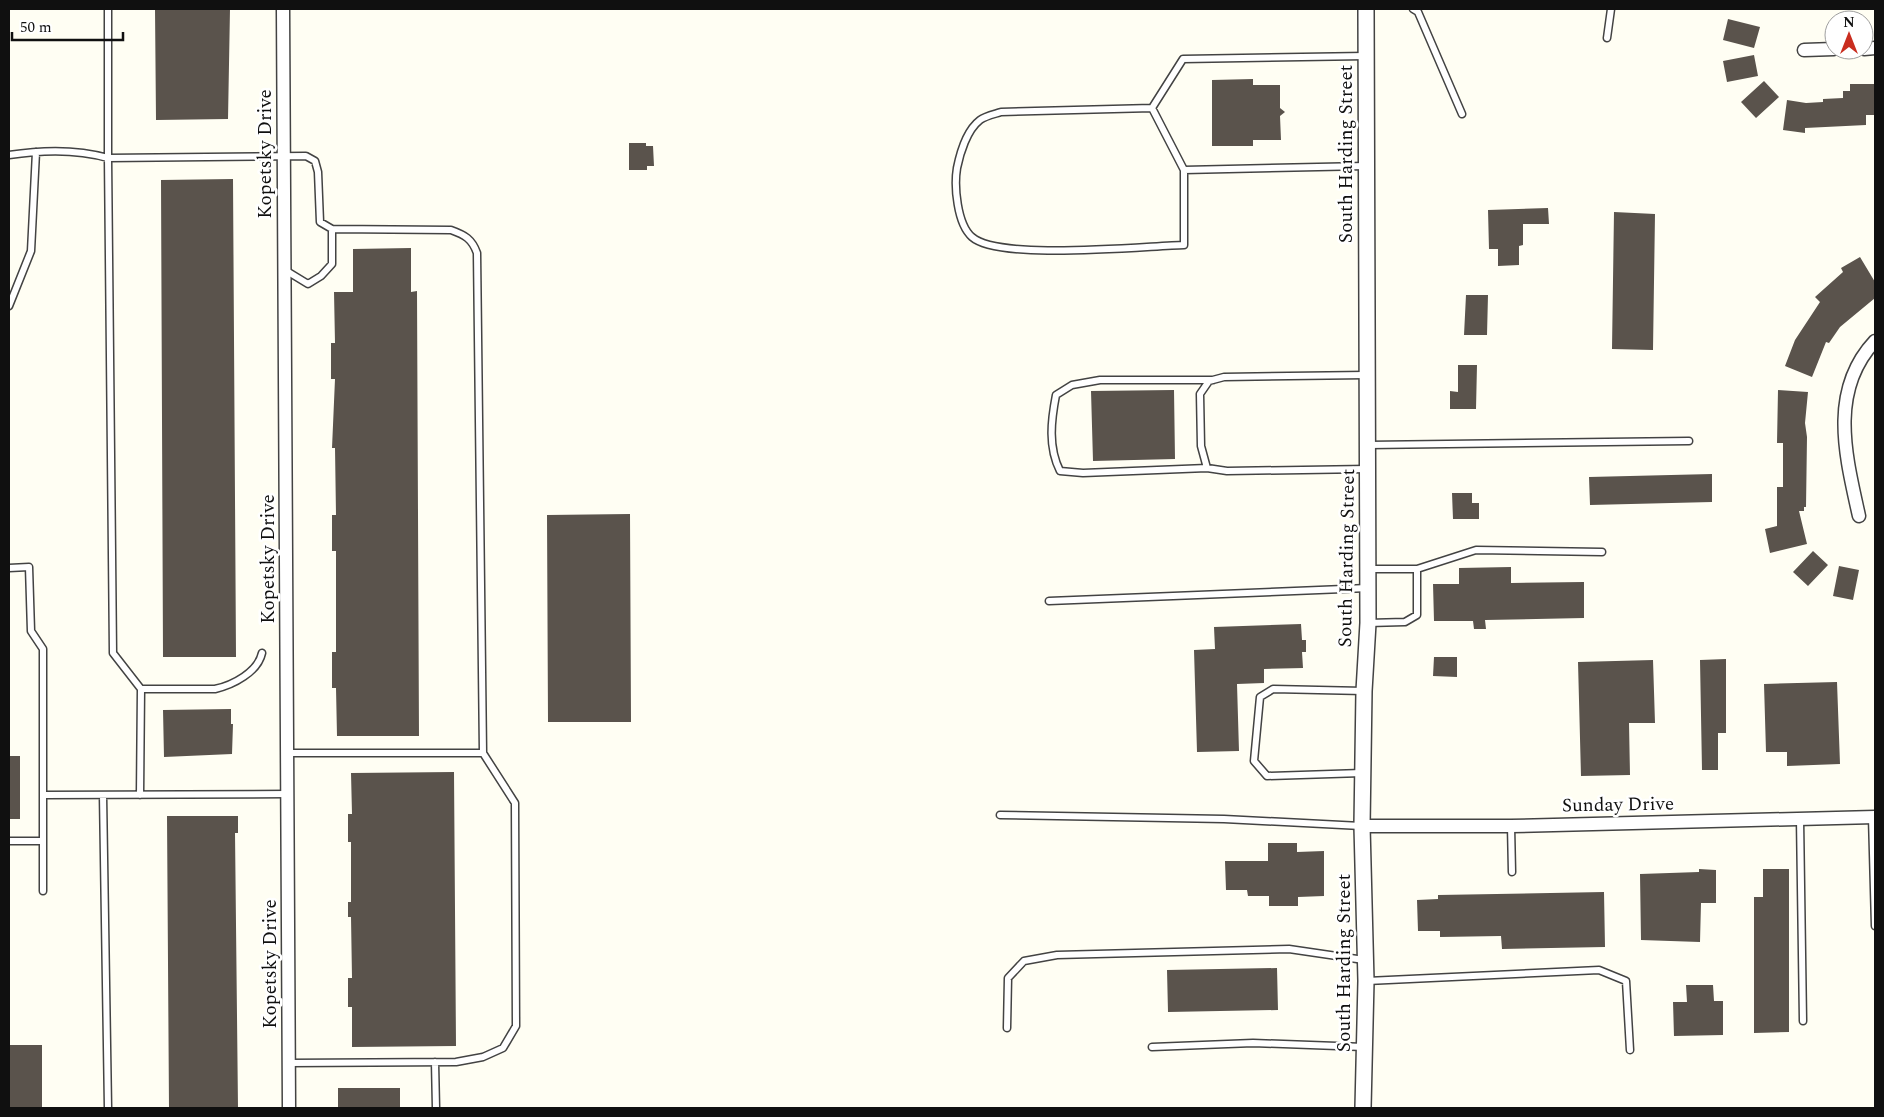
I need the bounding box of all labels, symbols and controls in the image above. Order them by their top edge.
scale bar [12,10,124,42]
north arrow [1824,10,1874,60]
text: N [1843,12,1855,33]
text: 50 m [20,16,52,39]
street label: South Harding Street [1332,64,1361,243]
street label: Kopetsky Drive [251,89,280,219]
street label: South Harding Street [1331,468,1363,648]
street label: Kopetsky Drive [254,494,283,624]
street label: Sunday Drive [1562,790,1674,820]
street label: South Harding Street [1330,873,1359,1052]
street label: Kopetsky Drive [256,899,285,1029]

